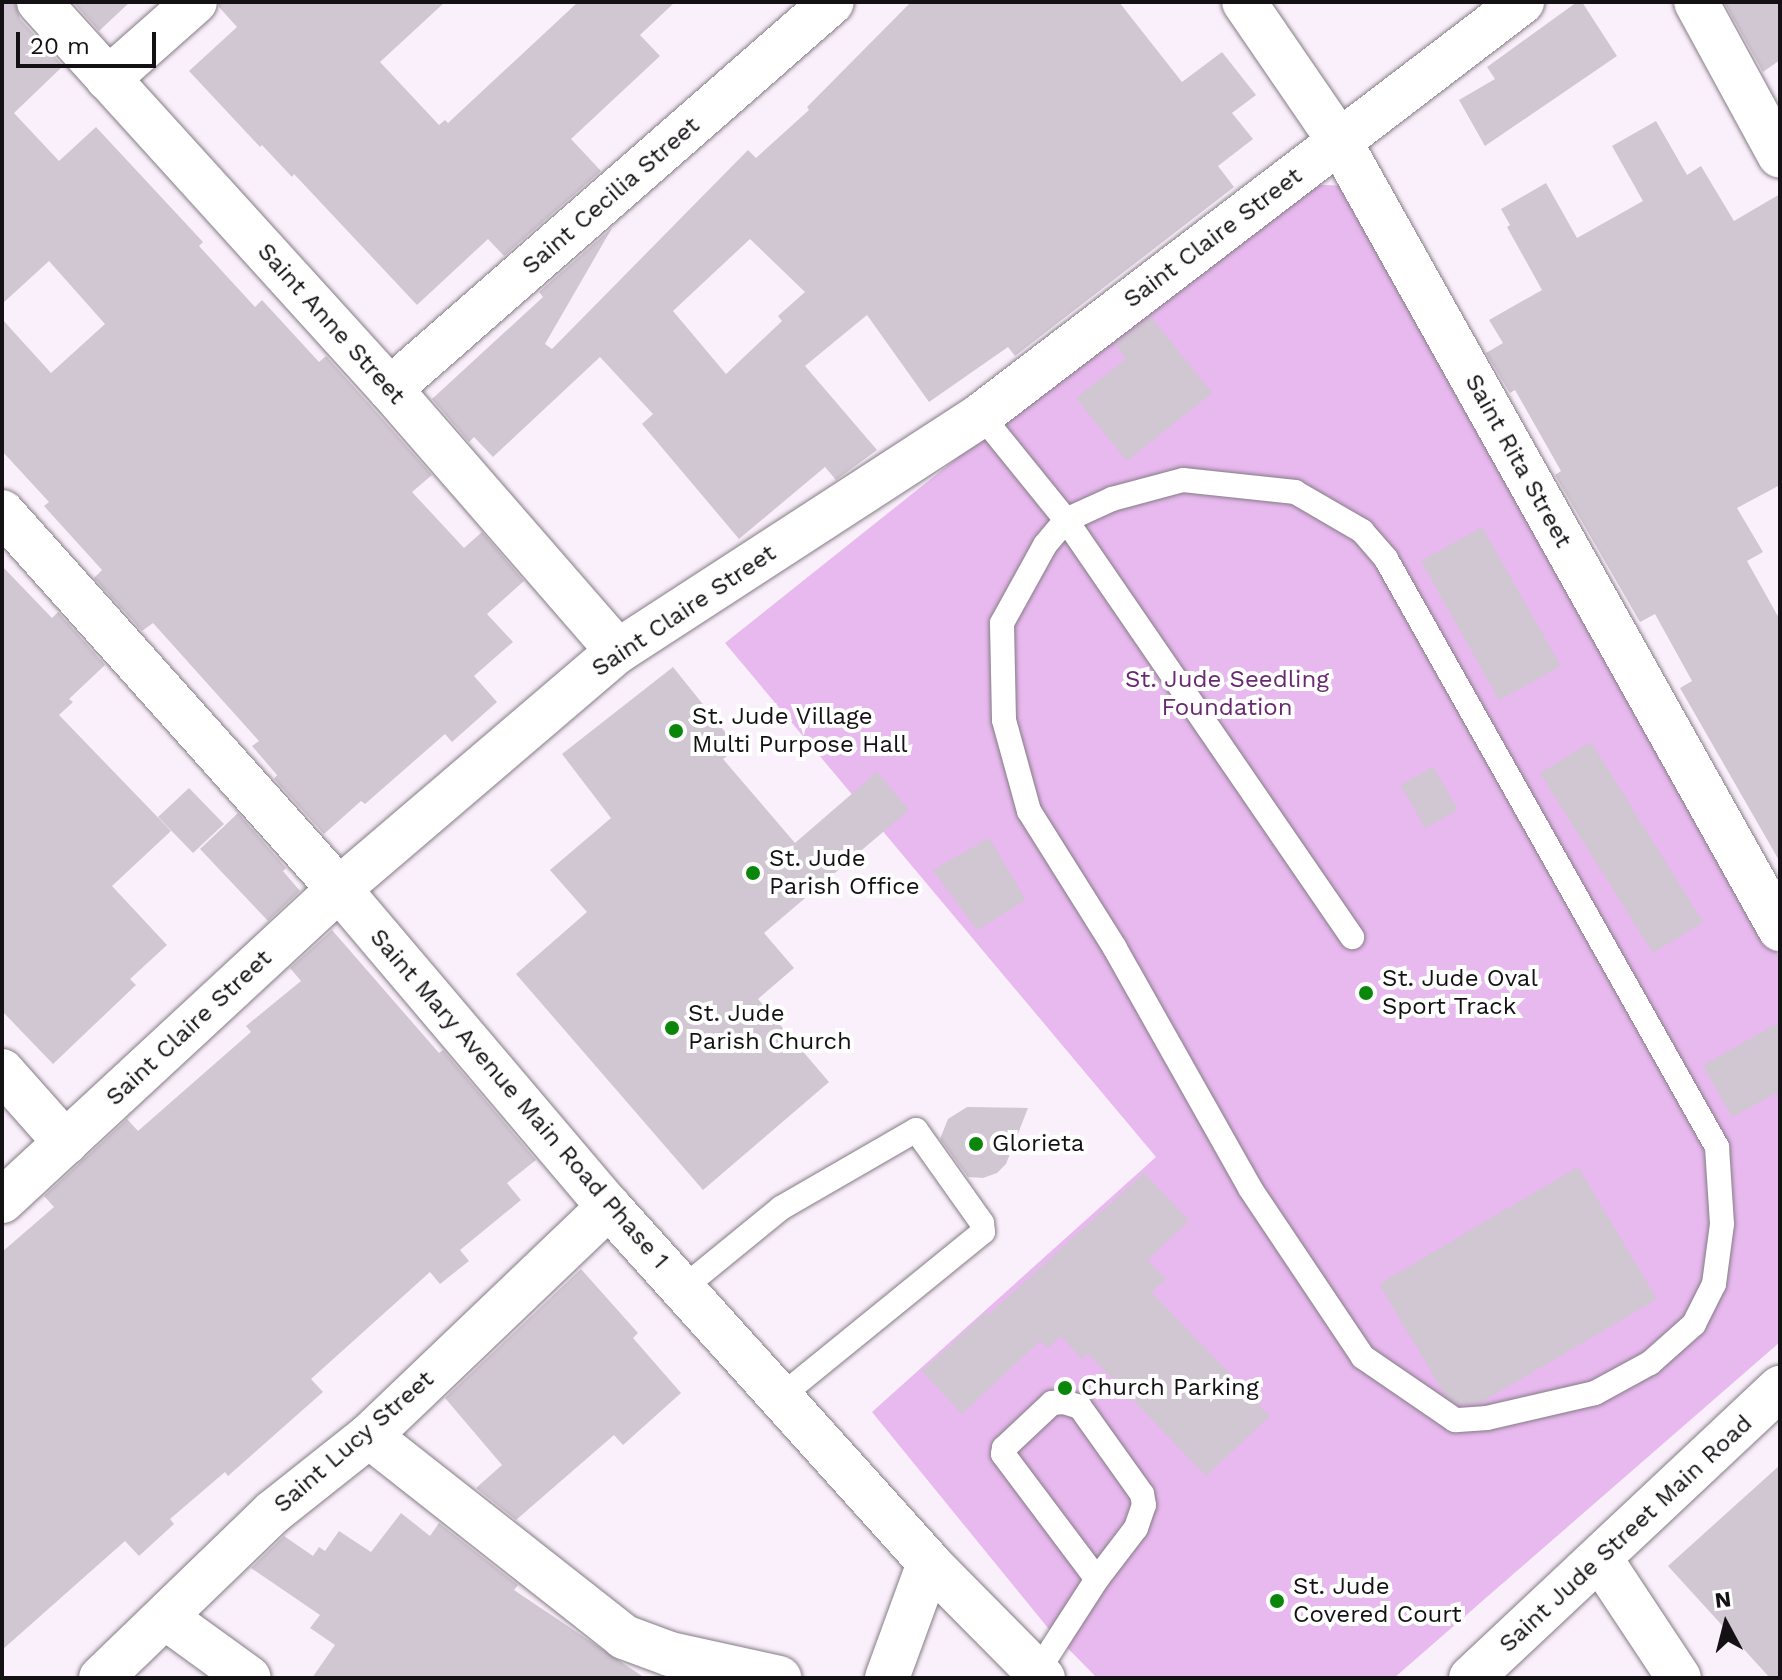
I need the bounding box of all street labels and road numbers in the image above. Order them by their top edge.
street label: Saint Cecilia Street [516,111,706,281]
street label: Saint Claire Street [1118,162,1308,314]
street label: Saint Anne Street [251,237,411,411]
street label: Saint Rita Street [1458,369,1578,553]
street label: Saint Claire Street [587,539,781,683]
street label: Saint Mary Avenue Main Road Phase 1 [363,923,675,1275]
street label: Saint Claire Street [100,944,278,1112]
street label: Saint Lucy Street [268,1365,440,1519]
street label: Saint Jude Street Main Road [1493,1409,1759,1659]

